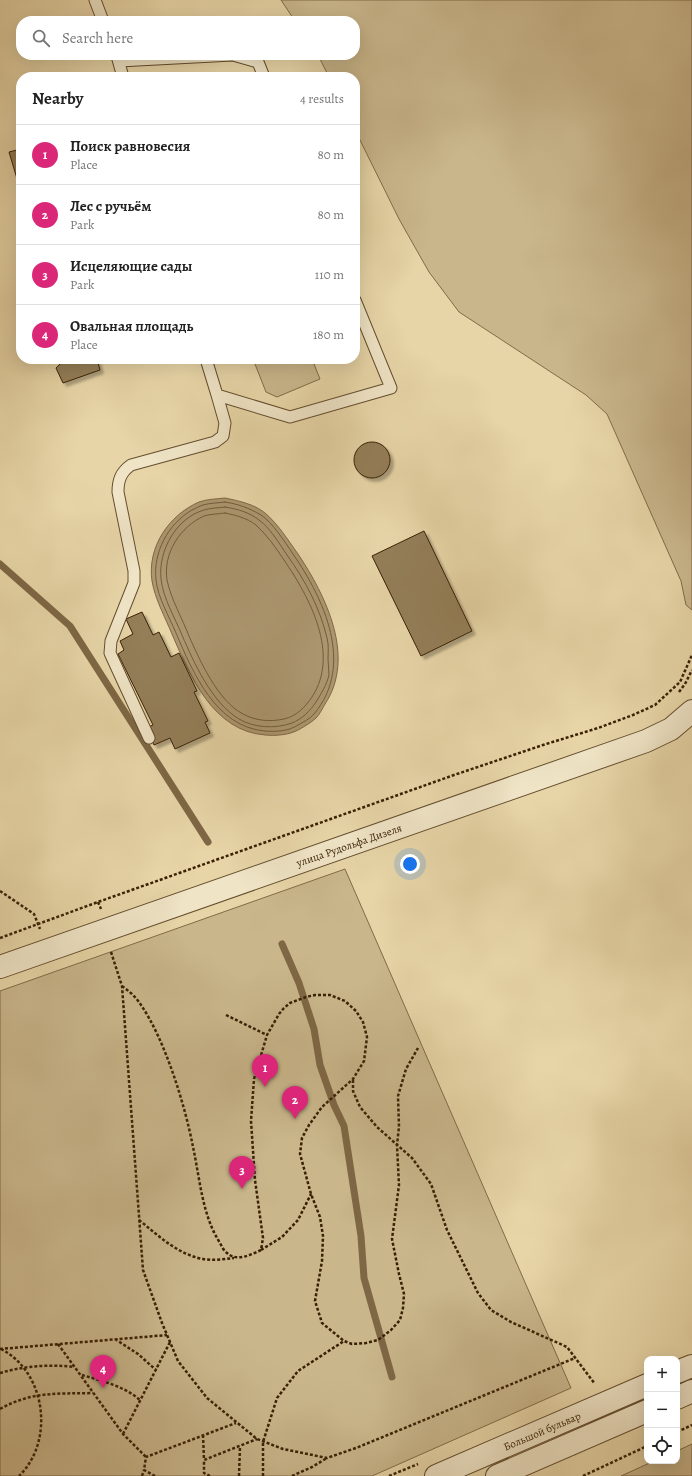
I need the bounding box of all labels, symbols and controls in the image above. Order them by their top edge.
search box [16,16,360,60]
icon: search [30,27,52,49]
text: Search here [62,28,133,48]
text: Nearby [32,87,83,110]
text: 4 results [300,90,344,107]
text: Поиск равновесия [70,136,190,156]
text: 1 [43,146,47,163]
text: 80 m [317,146,344,163]
text: Place [70,156,98,173]
text: Лес с ручьём [70,196,151,216]
text: 2 [42,206,48,223]
text: 80 m [317,206,344,223]
text: Park [70,216,94,233]
text: Исцеляющие сады [70,256,192,276]
text: 3 [42,266,48,283]
text: 110 m [315,266,344,283]
text: Park [70,276,94,293]
text: Овальная площадь [70,316,193,336]
text: 4 [42,326,48,343]
text: 180 m [313,326,344,343]
text: Place [70,336,98,353]
street label: улица Рудольфа Дизеля [293,820,404,871]
your location [400,854,420,874]
pin: 1 [252,1054,278,1087]
pin: 2 [282,1086,308,1119]
pin: 3 [229,1156,255,1189]
pin: 4 [90,1355,116,1388]
map controls [644,1356,680,1464]
button: + [644,1356,680,1392]
button: − [644,1392,680,1428]
street label: Большой бульвар [501,1408,583,1454]
button: locate [644,1428,680,1464]

